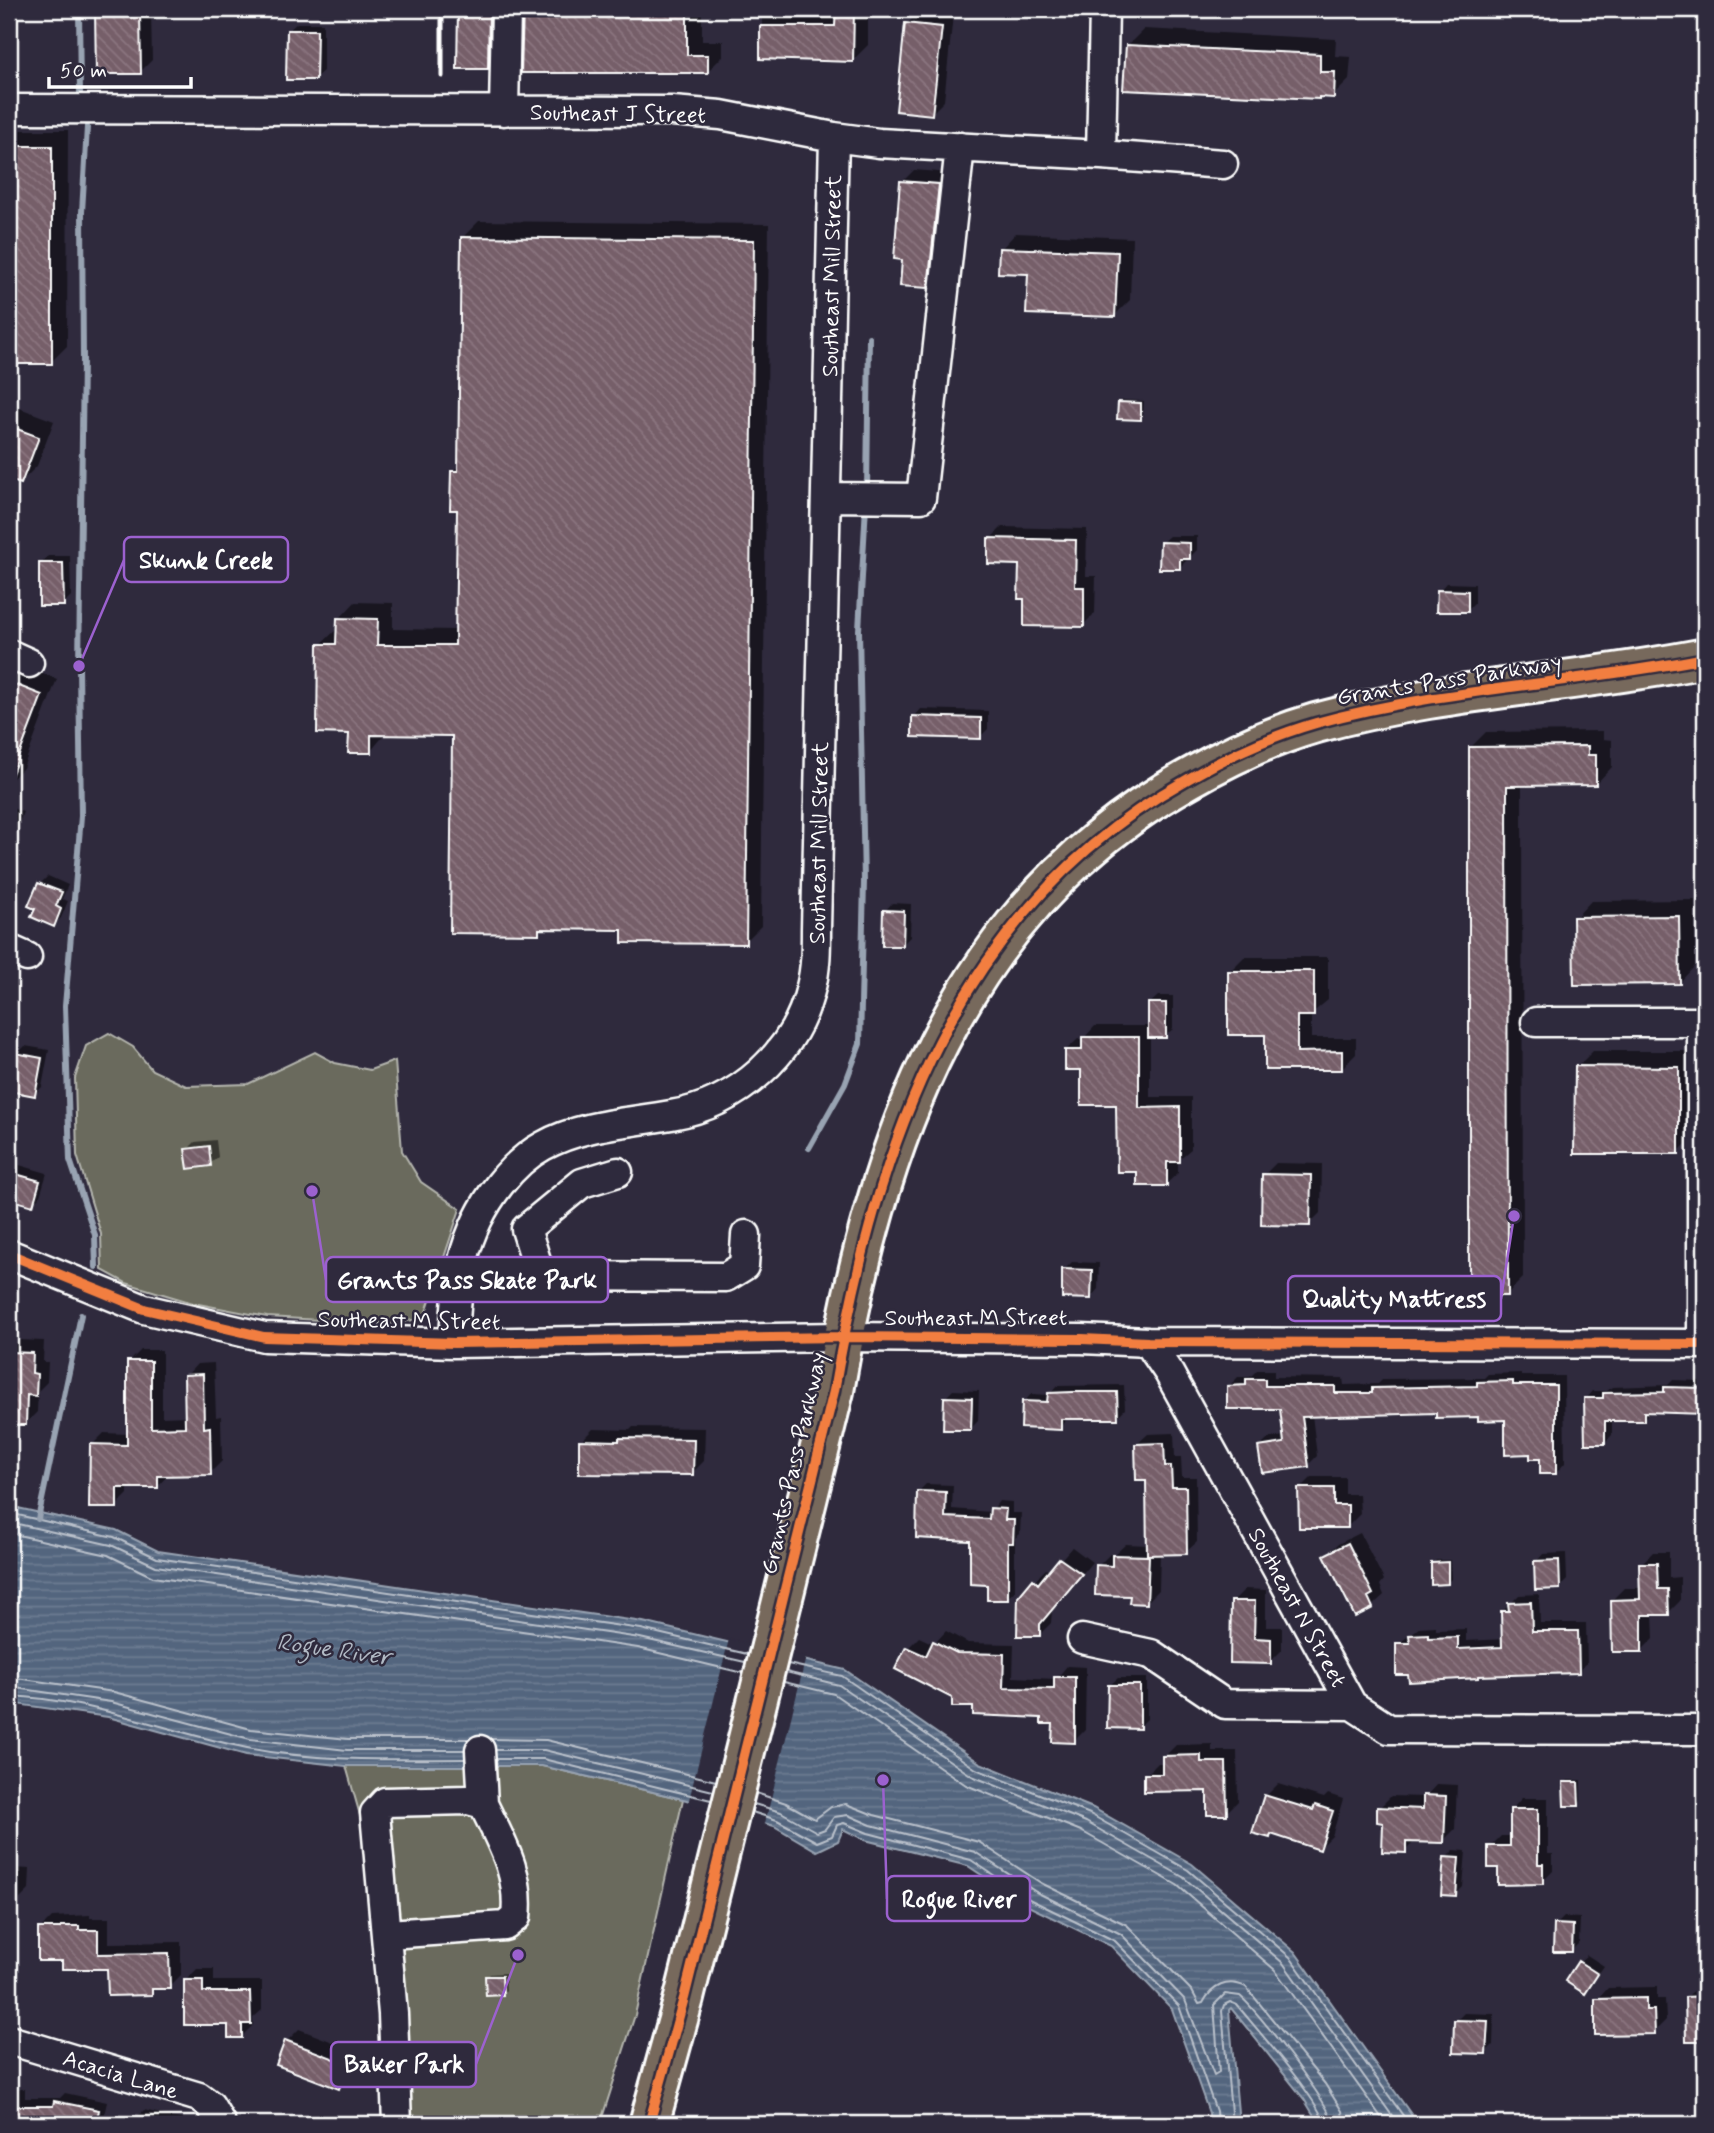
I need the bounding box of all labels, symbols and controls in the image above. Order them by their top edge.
scale bar [49,46,191,90]
text: 50 m [60,57,107,85]
street label: Southeast J Street [530,98,706,132]
street label: Southeast Mill Street [816,174,850,377]
callout: Skunk Creek [124,537,288,582]
text: Skunk Creek [139,546,273,577]
street label: Grants Pass Parkway [1335,648,1564,714]
street label: Southeast Mill Street [803,741,837,944]
callout: Grants Pass Skate Park [326,1257,608,1302]
text: Grants Pass Skate Park [337,1266,598,1297]
callout: Quality Mattress [1288,1276,1501,1321]
text: Quality Mattress [1302,1285,1487,1316]
street label: Southeast M Street [885,1304,1067,1334]
street label: Southeast M Street [317,1305,501,1339]
street label: Grants Pass Parkway [755,1349,835,1577]
street label: Southeast N Street [1240,1523,1353,1693]
water label: Rogue River [274,1627,397,1677]
callout: Rogue River [887,1876,1030,1921]
text: Rogue River [902,1885,1017,1919]
callout: Baker Park [331,2042,476,2087]
street label: Acacia Lane [59,2044,182,2108]
text: Baker Park [344,2050,464,2081]

